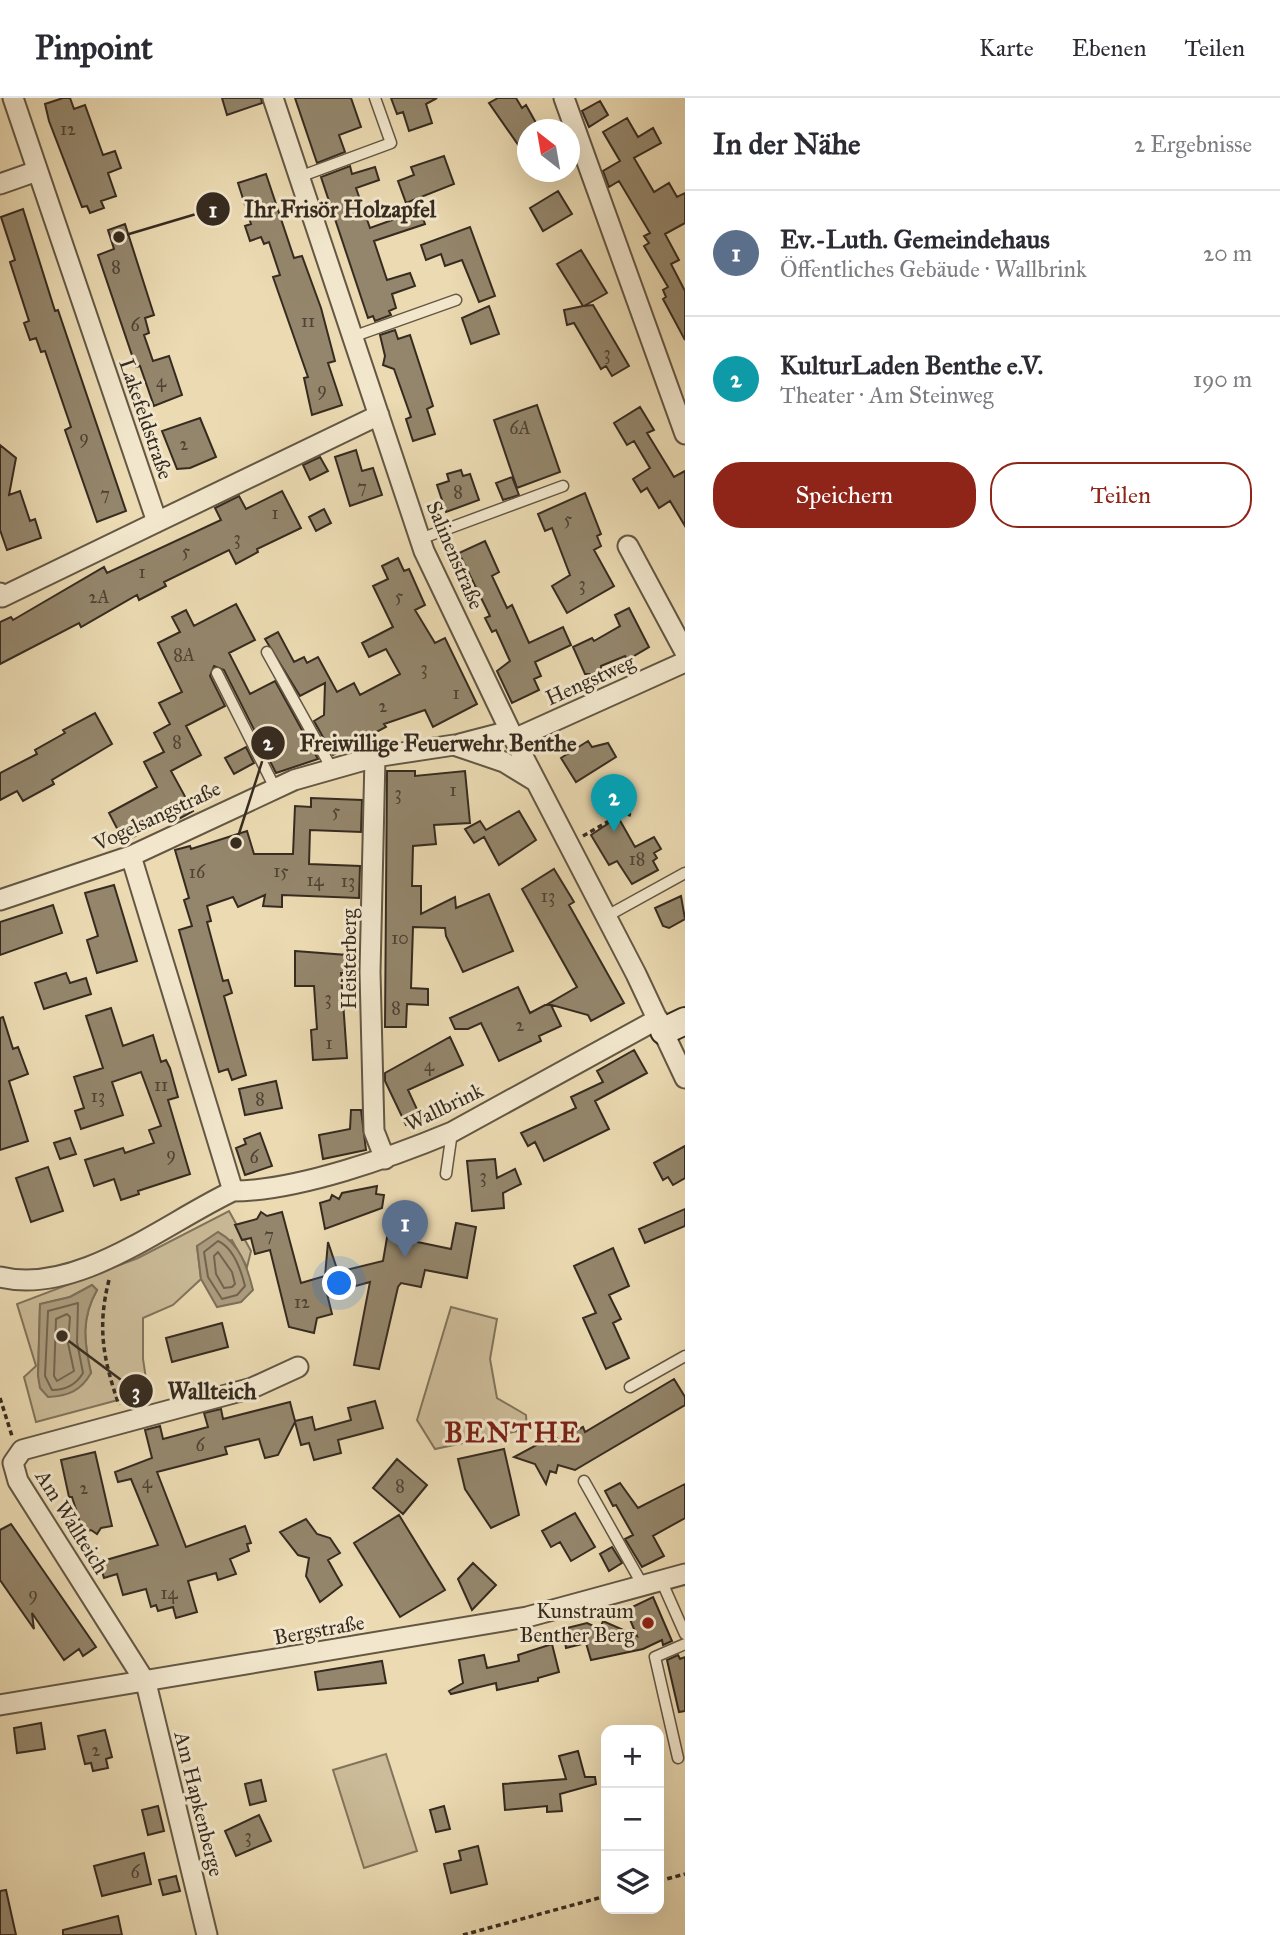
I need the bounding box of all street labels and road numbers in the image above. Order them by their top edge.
street label: Lakefeldstraße [113,355,179,483]
street label: Salinenstraße [420,497,490,613]
street label: Hengstweg [541,649,639,711]
street label: Vogelsangstraße [88,775,225,857]
street label: Heisterberg [336,908,362,1009]
street label: Wallbrink [401,1077,488,1137]
street label: Am Wallteich [29,1464,114,1579]
street label: Bergstraße [272,1609,367,1651]
street label: Am Hapkenberge [168,1728,230,1880]

